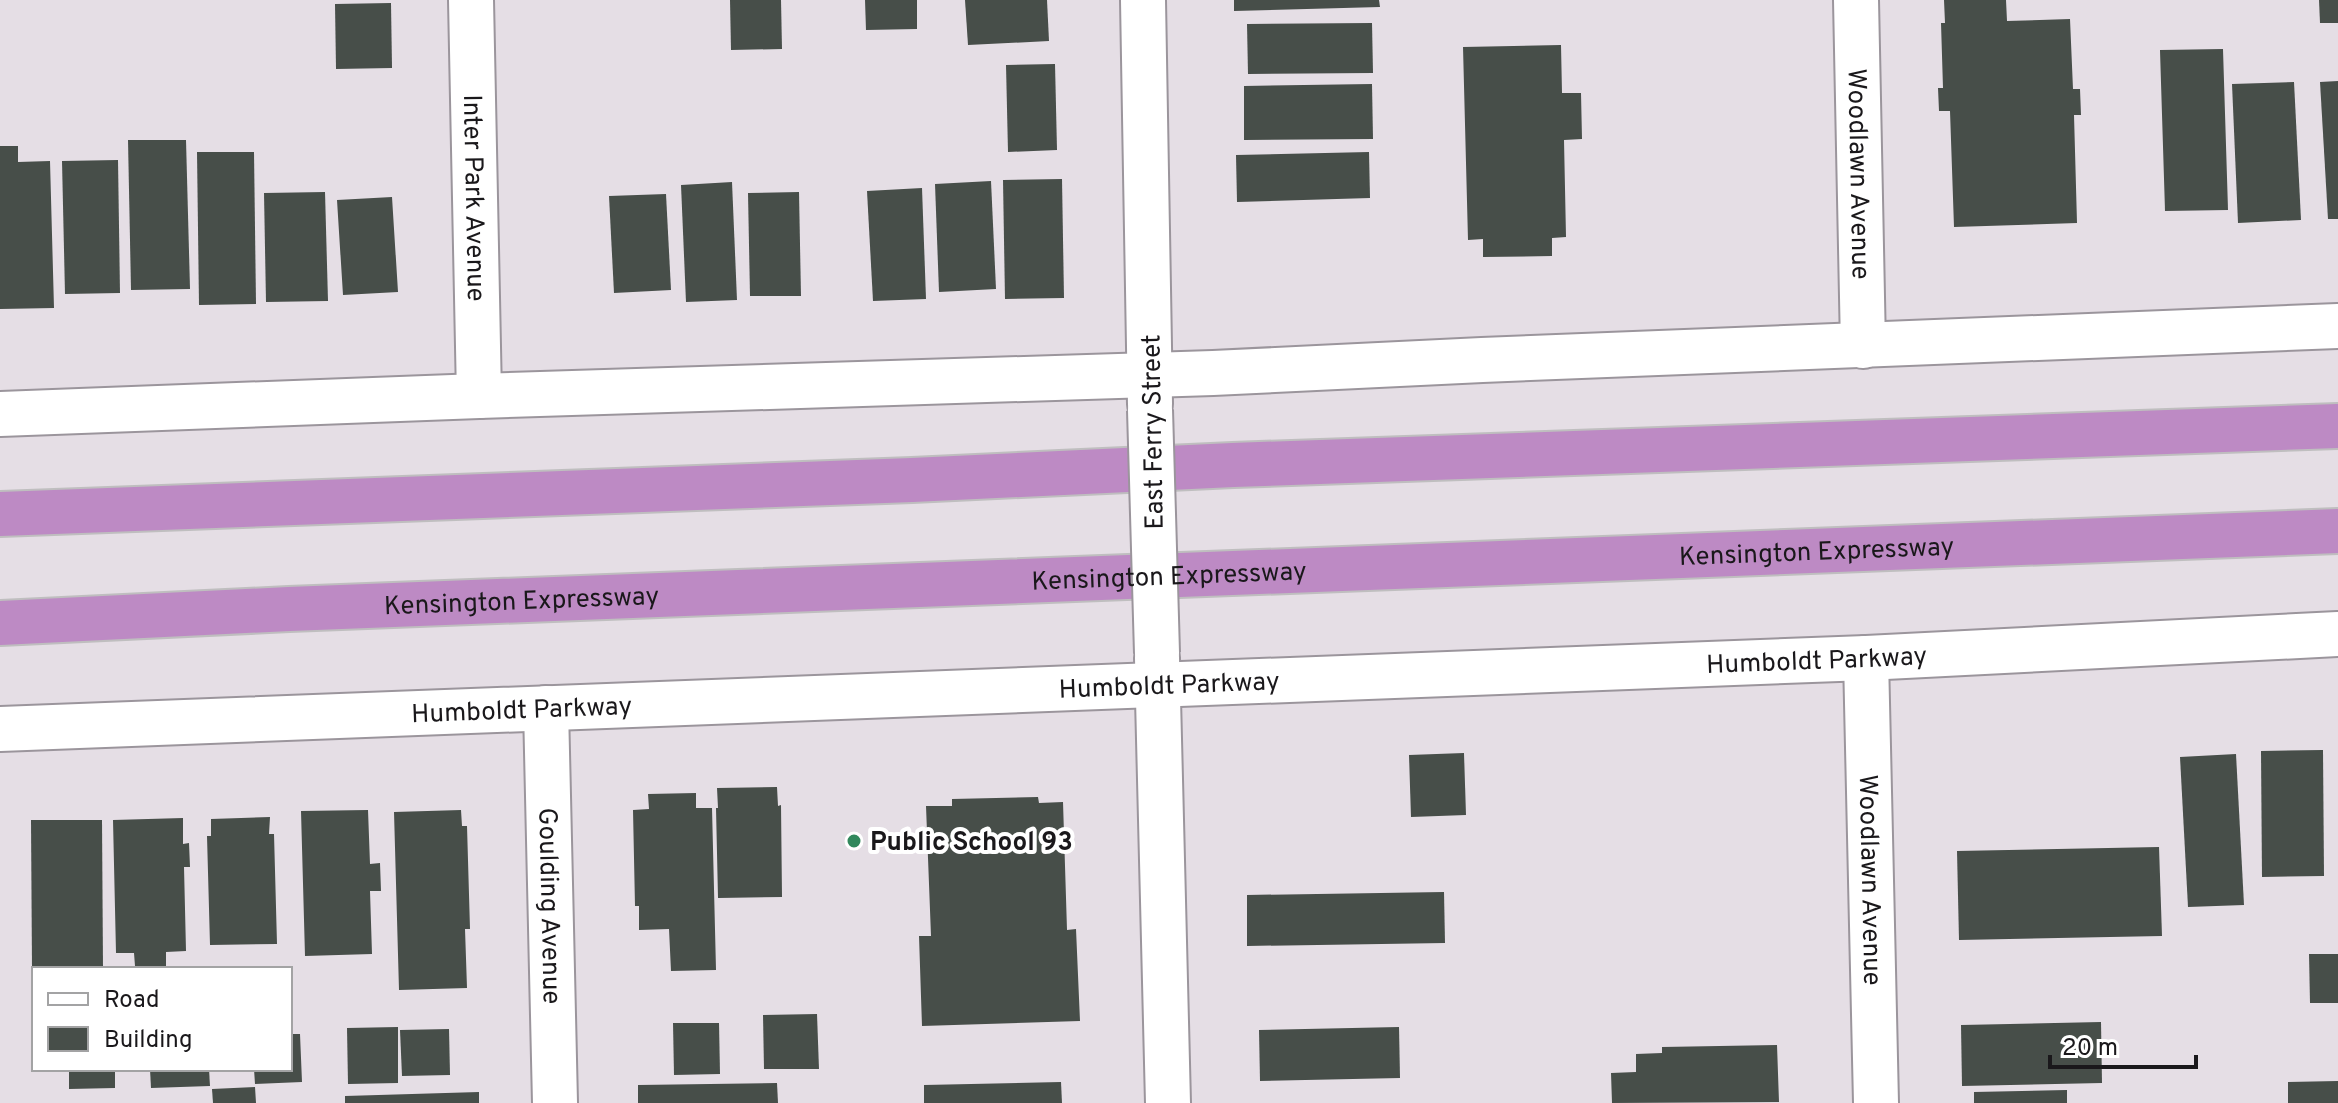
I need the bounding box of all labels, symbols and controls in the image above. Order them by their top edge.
street label: Woodlawn Avenue [1838,68,1876,280]
street label: Inter Park Avenue [454,94,491,302]
street label: East Ferry Street [1136,334,1173,530]
street label: Kensington Expressway [1678,532,1955,575]
street label: Kensington Expressway [1031,556,1307,600]
street label: Kensington Expressway [383,581,660,624]
street label: Humboldt Parkway [1706,641,1928,683]
street label: Humboldt Parkway [1058,666,1280,708]
street label: Humboldt Parkway [411,691,633,732]
street label: Woodlawn Avenue [1850,774,1887,986]
street label: Goulding Avenue [529,807,567,1005]
place label: Public School 93 [870,827,1073,860]
marker: Public School 93 [845,832,863,850]
legend [32,967,292,1071]
text: Road [104,986,160,1016]
scale bar [2050,1019,2196,1069]
text: Building [104,1026,193,1056]
text: 20 m [2062,1034,2118,1064]

